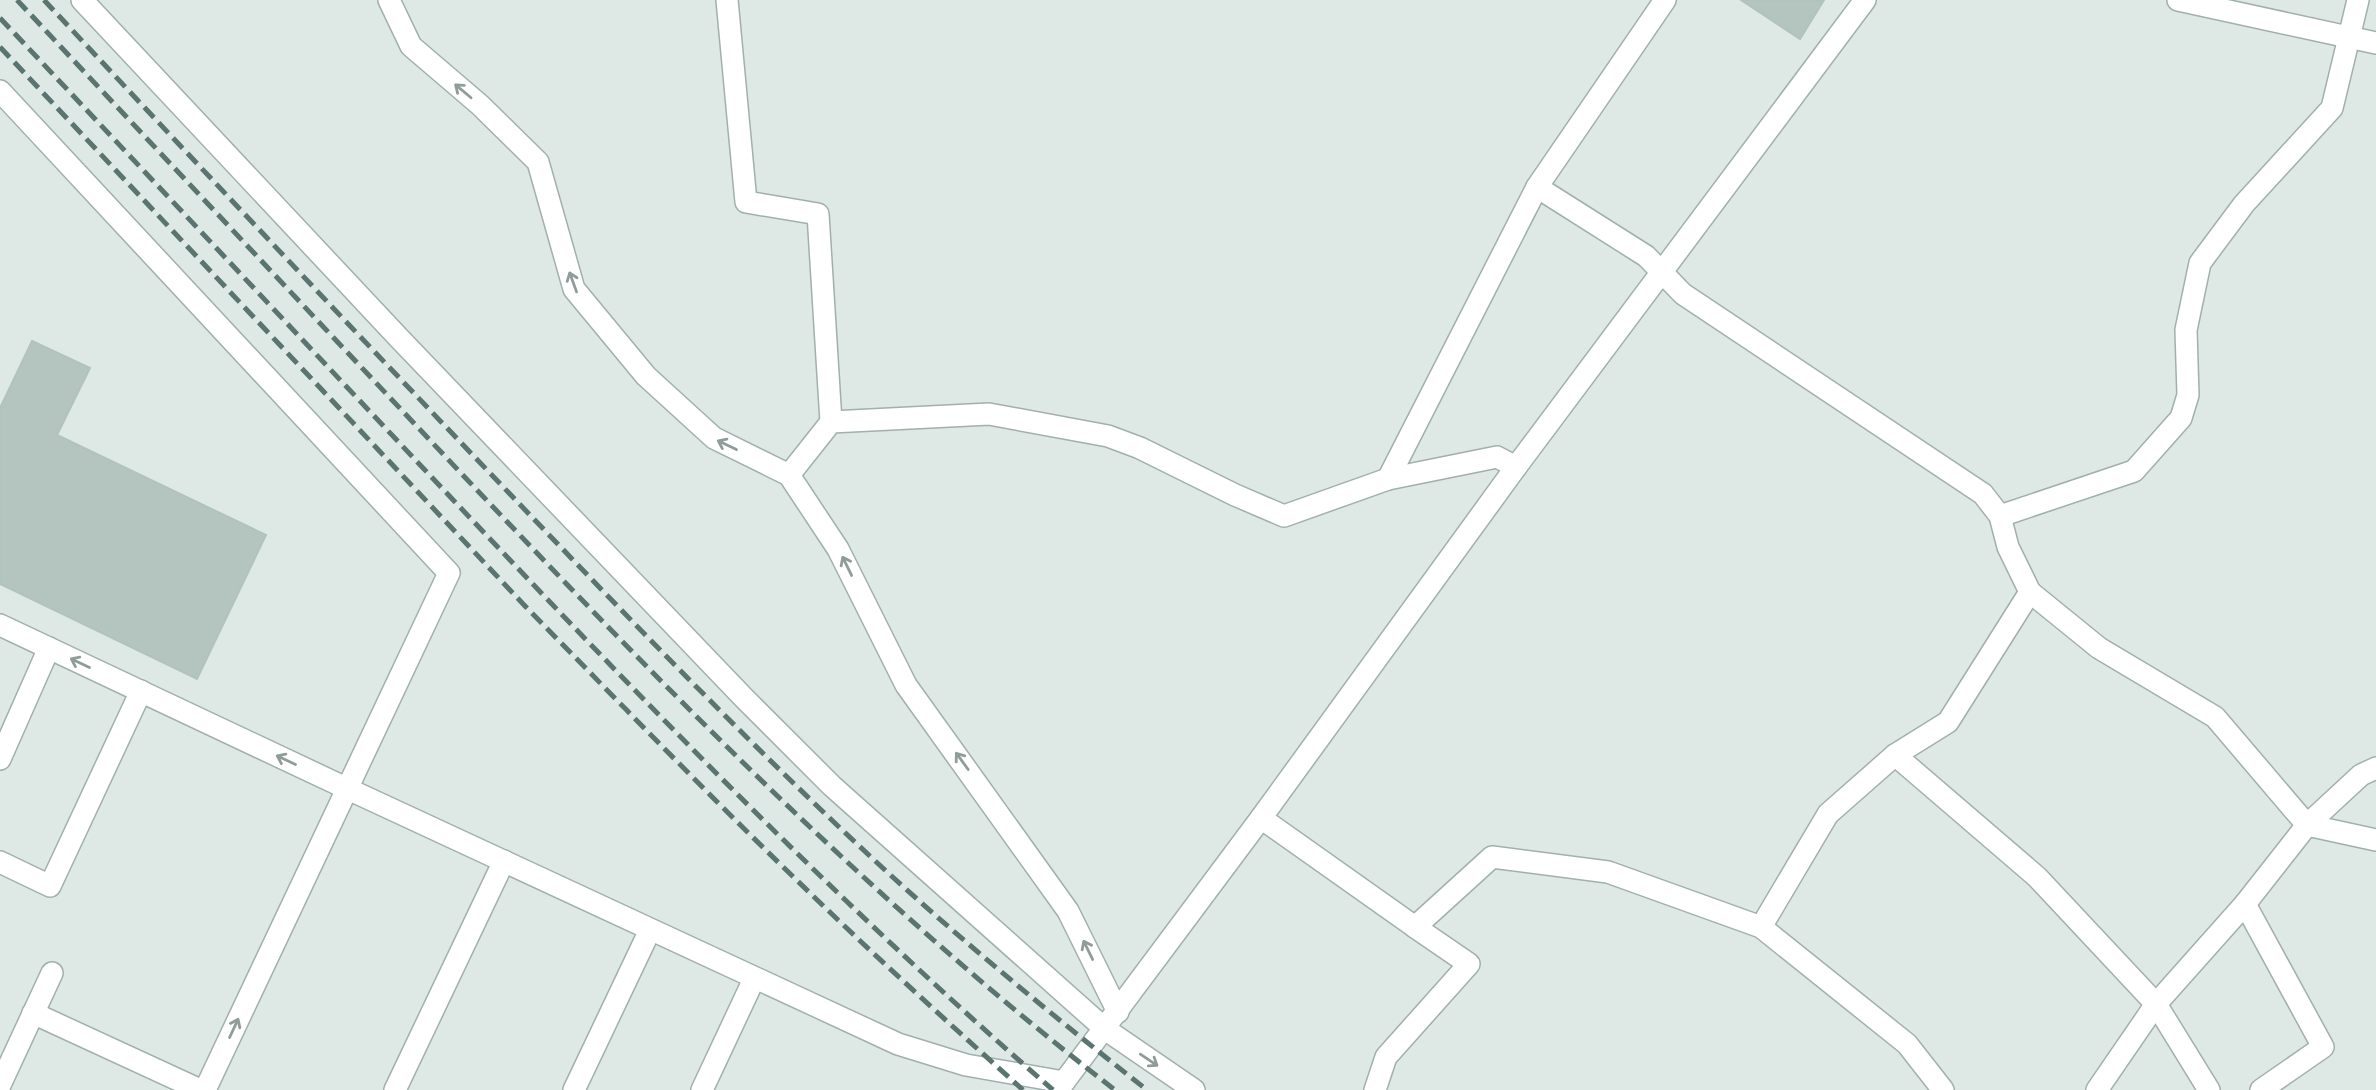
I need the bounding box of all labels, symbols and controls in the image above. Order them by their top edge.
one-way arrow [455,83,473,99]
one-way arrow [565,271,578,293]
one-way arrow [717,437,738,451]
one-way arrow [839,556,853,577]
one-way arrow [70,655,91,668]
one-way arrow [955,752,970,771]
one-way arrow [276,753,297,766]
one-way arrow [1080,941,1094,961]
one-way arrow [228,1018,242,1039]
one-way arrow [1139,1053,1159,1067]

